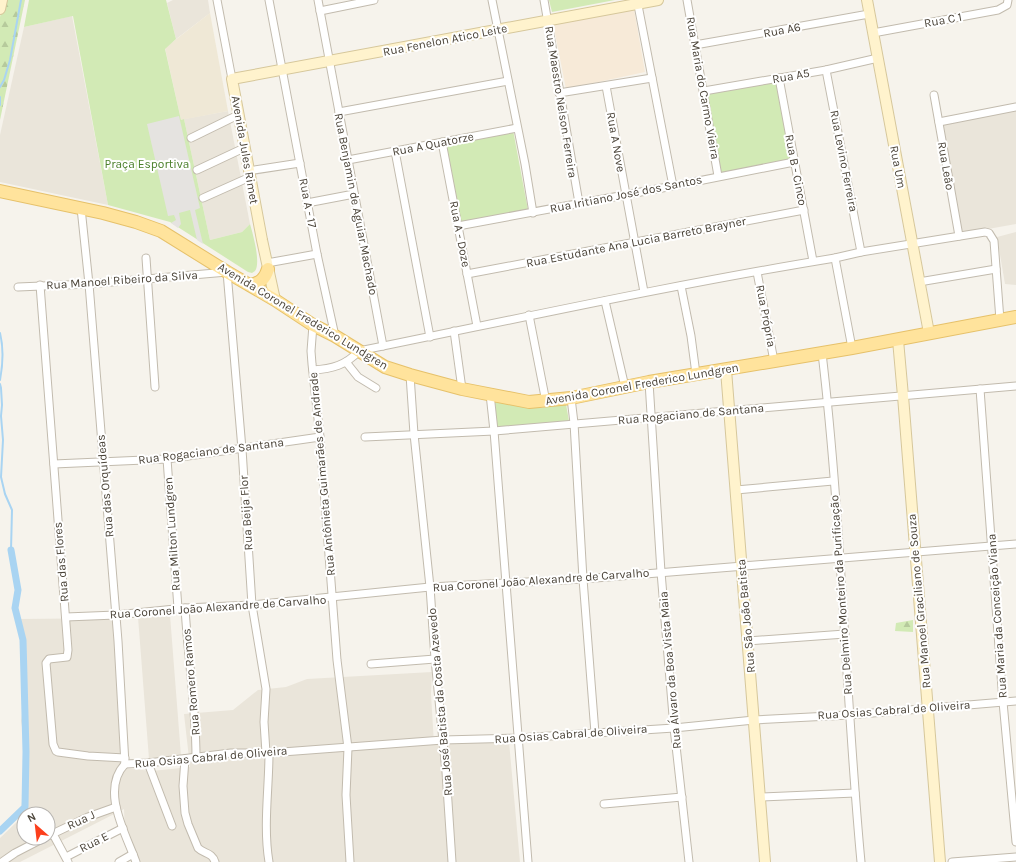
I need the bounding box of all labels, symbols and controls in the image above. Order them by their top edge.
street label: Rua C 1 [923,10,963,30]
street label: Rua Maria do Carmo Vieira [684,16,722,160]
street label: Rua A6 [762,19,802,40]
street label: Rua Fenelon Atico Leite [382,21,508,59]
street label: Rua Maestro Nelson Ferreira [542,25,580,179]
street label: Rua A5 [771,66,811,86]
street label: Avenida Jules Rimet [229,95,262,206]
street label: Rua Levino Ferreira [827,109,861,213]
street label: Rua A Nove [604,111,628,173]
street label: Rua Benjamin de Aguiar Machado [331,112,381,296]
street label: Rua A Quatorze [391,129,475,159]
street label: Rua B - Cinco [782,133,810,207]
street label: Rua Leão [935,141,957,191]
street label: Rua Um [887,144,909,190]
park label: Praça Esportiva [105,157,189,171]
street label: Rua Iritiano José dos Santos [549,172,703,216]
street label: Rua A - 17 [296,177,320,229]
street label: Rua A - Doze [447,200,473,268]
street label: Rua Estudante Ana Lucia Barreto Brayner [525,214,748,270]
street label: Avenida Coronel Frederico Lundgren [215,260,391,372]
street label: Rua Manoel Ribeiro da Silva [46,268,198,292]
street label: Rua Própria [753,284,779,348]
street label: Avenida Coronel Frederico Lundgren [544,360,740,408]
street label: Rua Antônieta Guimarães de Andrade [306,372,338,576]
street label: Rua Rogaciano de Santana [617,401,765,427]
street label: Rua das Orquídeas [94,434,116,538]
street label: Rua Rogaciano de Santana [137,435,285,467]
street label: Rua Beija Flor [236,474,256,551]
street label: Rua Milton Lundgren [161,477,183,591]
street label: Rua Delmiro Monteiro da Purificação [827,495,855,695]
street label: Rua Manoel Graciliano de Souza [904,513,934,689]
street label: Rua das Flores [51,522,71,602]
street label: Rua Maria da Conceição Viana [984,533,1010,699]
street label: Rua São João Batista [734,558,758,674]
street label: Rua Coronel João Alexandre de Carvalho [432,565,650,595]
street label: Rua Álvaro da Boa Vista Maia [655,591,684,750]
street label: Rua Coronel João Alexandre de Carvalho [109,592,327,622]
street label: Rua José Batista da Costa Azevedo [425,607,455,797]
street label: Rua Romero Ramos [179,628,203,736]
street label: Rua Osias Cabral de Oliveira [817,698,971,722]
street label: Rua Osias Cabral de Oliveira [494,722,648,746]
street label: Rua Osias Cabral de Oliveira [134,743,288,771]
north arrow [16,806,56,846]
street label: Rua J [65,808,97,832]
text: N [25,810,38,825]
street label: Rua E [77,829,111,855]

